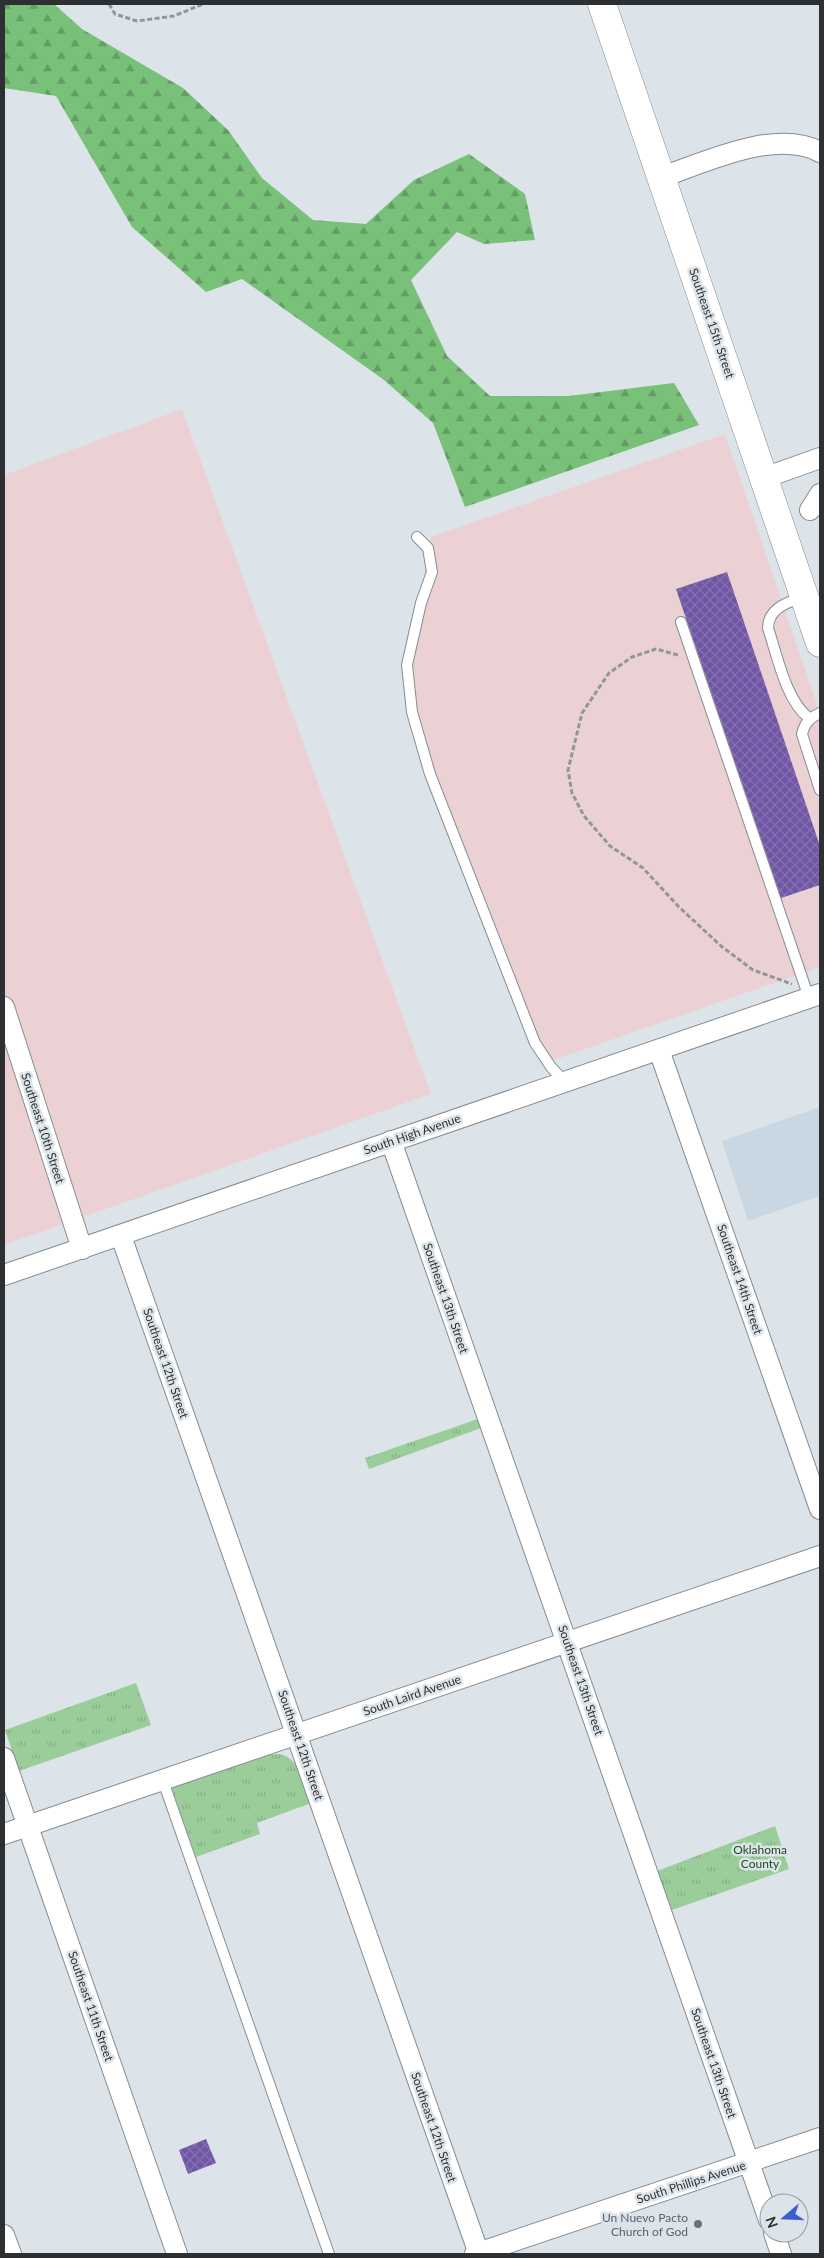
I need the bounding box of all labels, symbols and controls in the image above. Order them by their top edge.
street label: Southeast 15th Street [686,266,738,381]
street label: Southeast 10th Street [18,1071,68,1186]
street label: South High Avenue [362,1110,462,1158]
street label: Southeast 14th Street [714,1222,766,1337]
street label: Southeast 13th Street [420,1241,472,1356]
street label: Southeast 12th Street [140,1306,192,1421]
street label: Southeast 13th Street [555,1623,607,1738]
street label: South Laird Avenue [361,1671,463,1719]
street label: Southeast 12th Street [275,1688,327,1803]
park label: Oklahoma County [733,1842,787,1871]
street label: Southeast 11th Street [65,1949,117,2064]
street label: Southeast 13th Street [688,2006,740,2121]
street label: Southeast 12th Street [408,2070,460,2185]
street label: South Phillips Avenue [635,2157,747,2207]
north arrow [759,2193,809,2243]
place label: Un Nuevo Pacto Church of God [602,2210,688,2239]
text: N [761,2215,781,2230]
marker: Un Nuevo Pacto Church of God [692,2218,704,2230]

